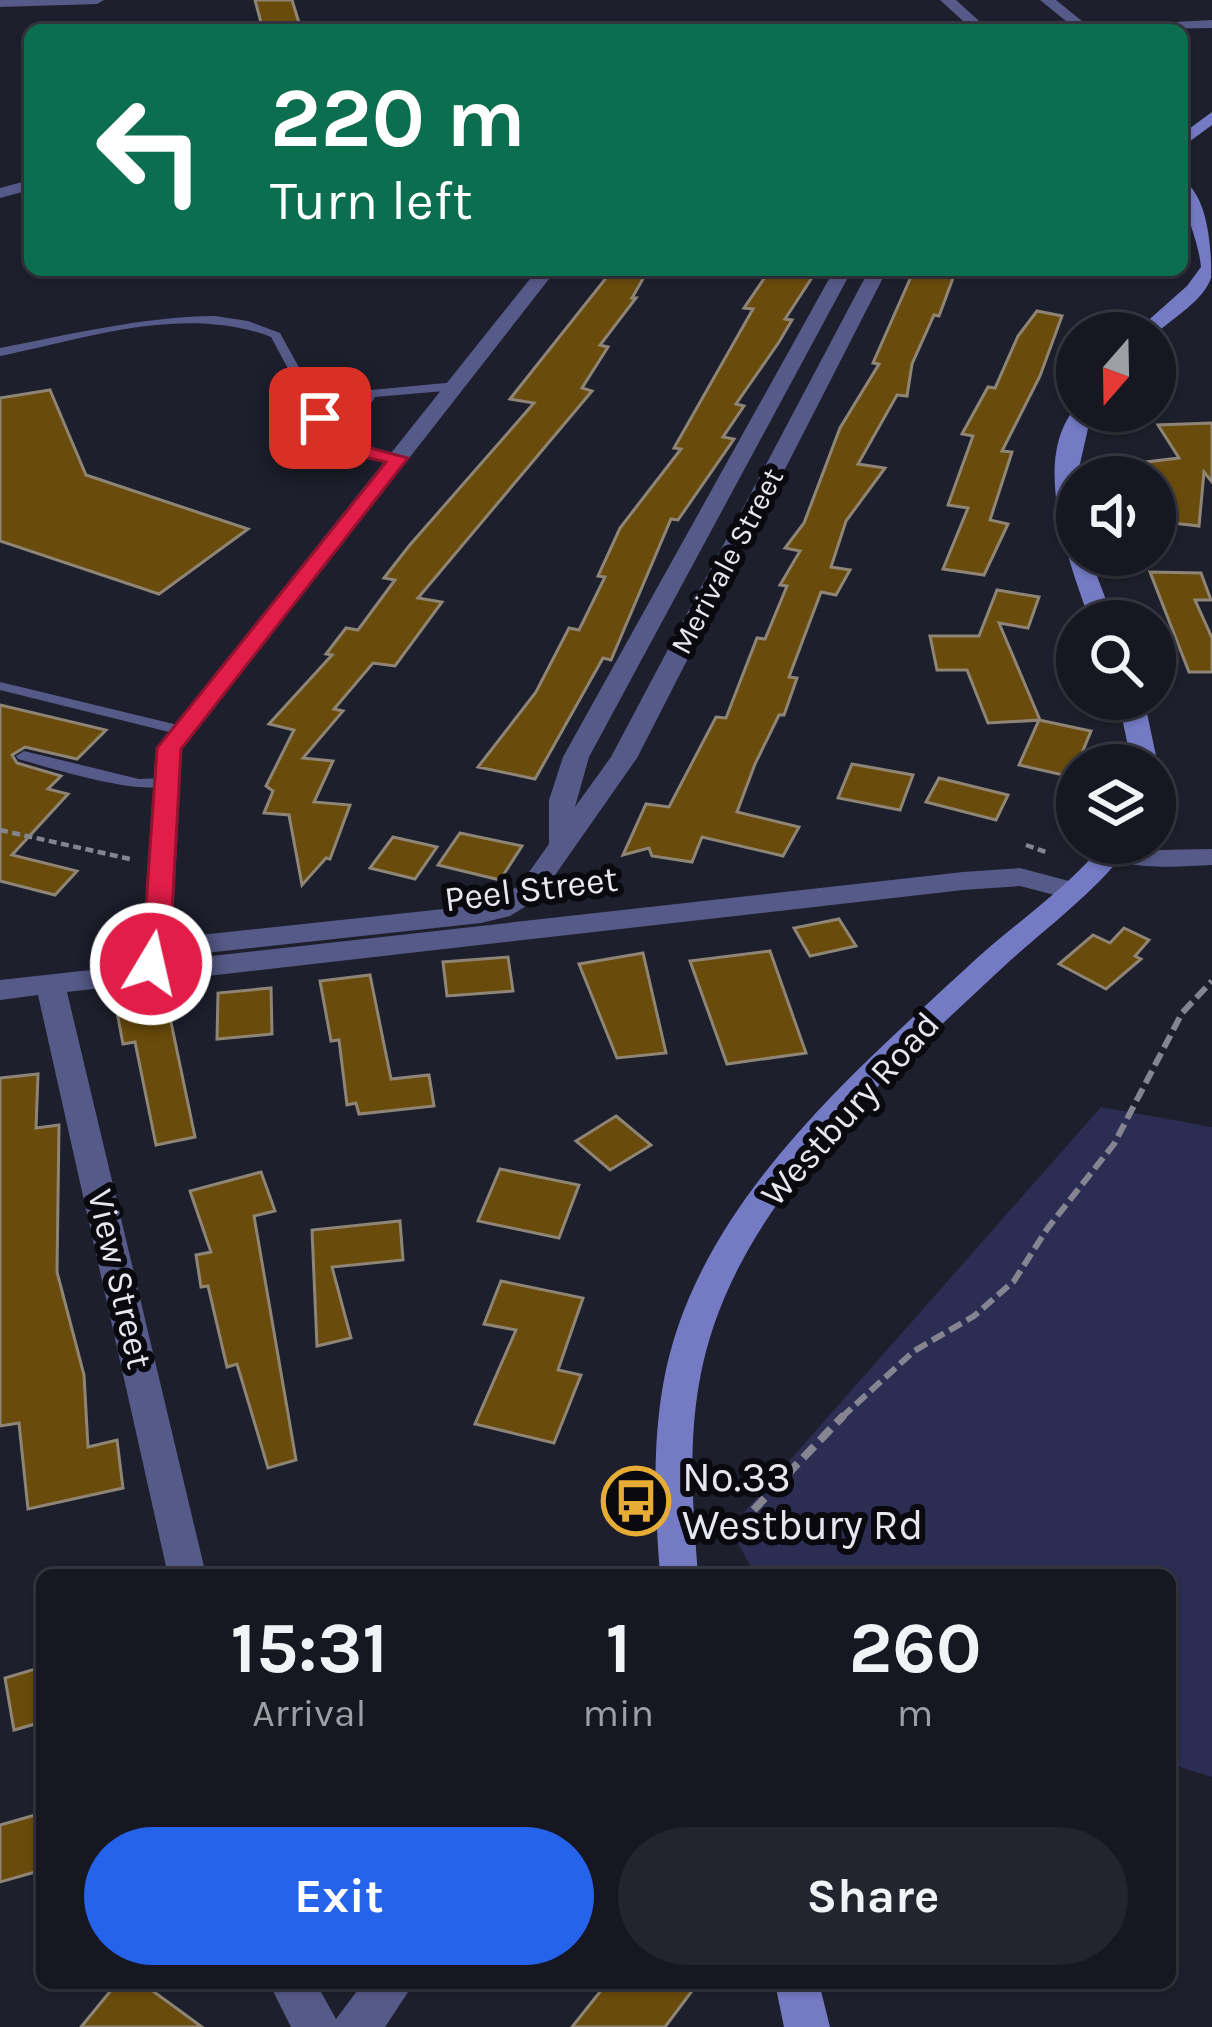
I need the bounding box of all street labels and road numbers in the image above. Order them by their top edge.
street label: Merivale Street [663,462,791,660]
street label: Peel Street [442,858,620,920]
street label: Westbury Road [752,1003,948,1215]
street label: View Street [79,1185,161,1373]

